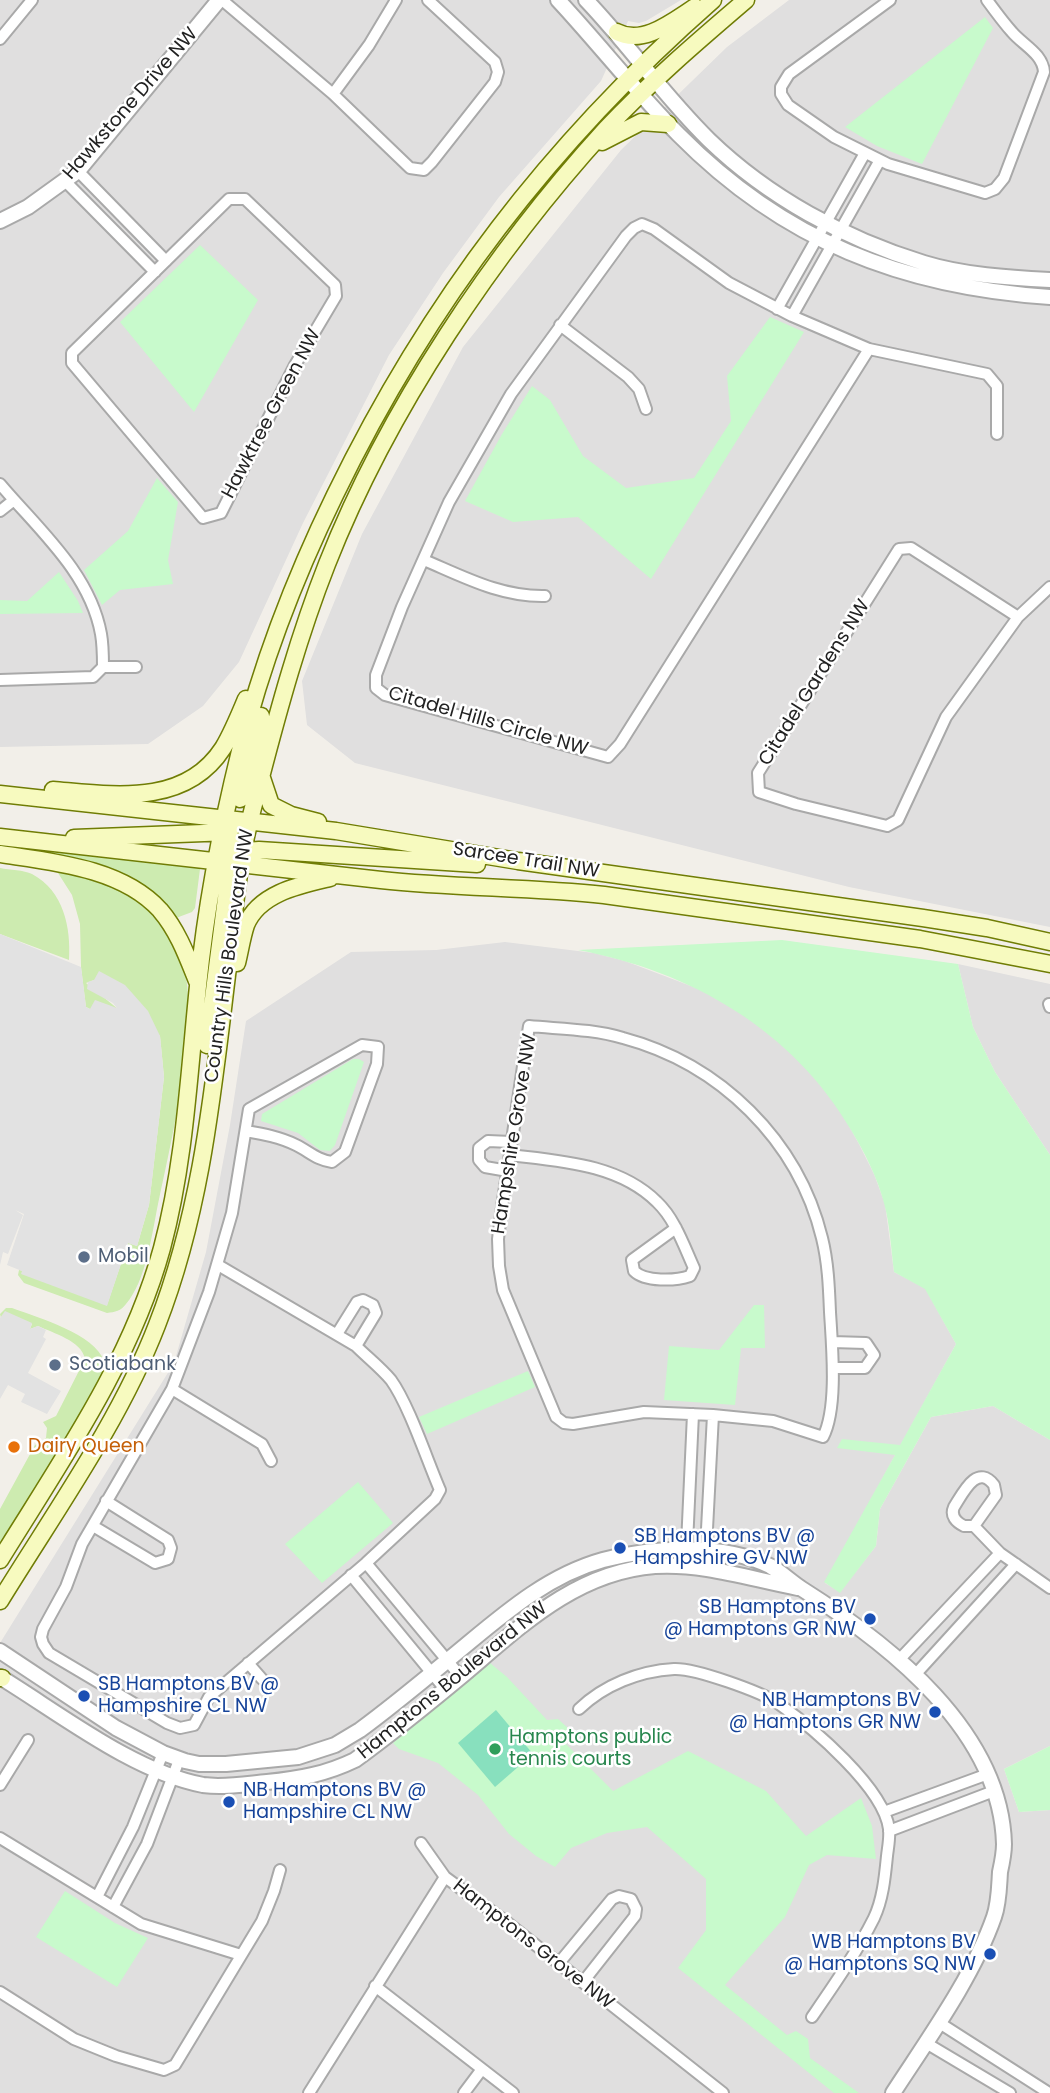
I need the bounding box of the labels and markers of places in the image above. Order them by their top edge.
place label: Mobil [98,1246,149,1268]
marker: Mobil [76,1249,92,1265]
place label: Scotiabank [69,1354,176,1376]
marker: Scotiabank [47,1357,63,1373]
place label: Dairy Queen [28,1436,145,1458]
marker: Dairy Queen [6,1439,22,1455]
place label: SB Hamptons BV @ Hampshire GV NW [634,1526,815,1570]
marker: SB Hamptons BV @ Hampshire GV NW [612,1540,628,1556]
place label: SB Hamptons BV @ Hamptons GR NW [664,1597,856,1641]
marker: SB Hamptons BV @ Hamptons GR NW [862,1611,878,1627]
place label: SB Hamptons BV @ Hampshire CL NW [98,1674,279,1718]
marker: SB Hamptons BV @ Hampshire CL NW [76,1688,92,1704]
place label: NB Hamptons BV @ Hamptons GR NW [729,1690,921,1734]
marker: NB Hamptons BV @ Hamptons GR NW [927,1704,943,1720]
place label: Hamptons public tennis courts [509,1727,672,1771]
marker: Hamptons public tennis courts [487,1741,503,1757]
place label: NB Hamptons BV @ Hampshire CL NW [243,1780,427,1824]
marker: NB Hamptons BV @ Hampshire CL NW [221,1794,237,1810]
place label: WB Hamptons BV @ Hamptons SQ NW [784,1932,976,1976]
marker: WB Hamptons BV @ Hamptons SQ NW [982,1946,998,1962]

